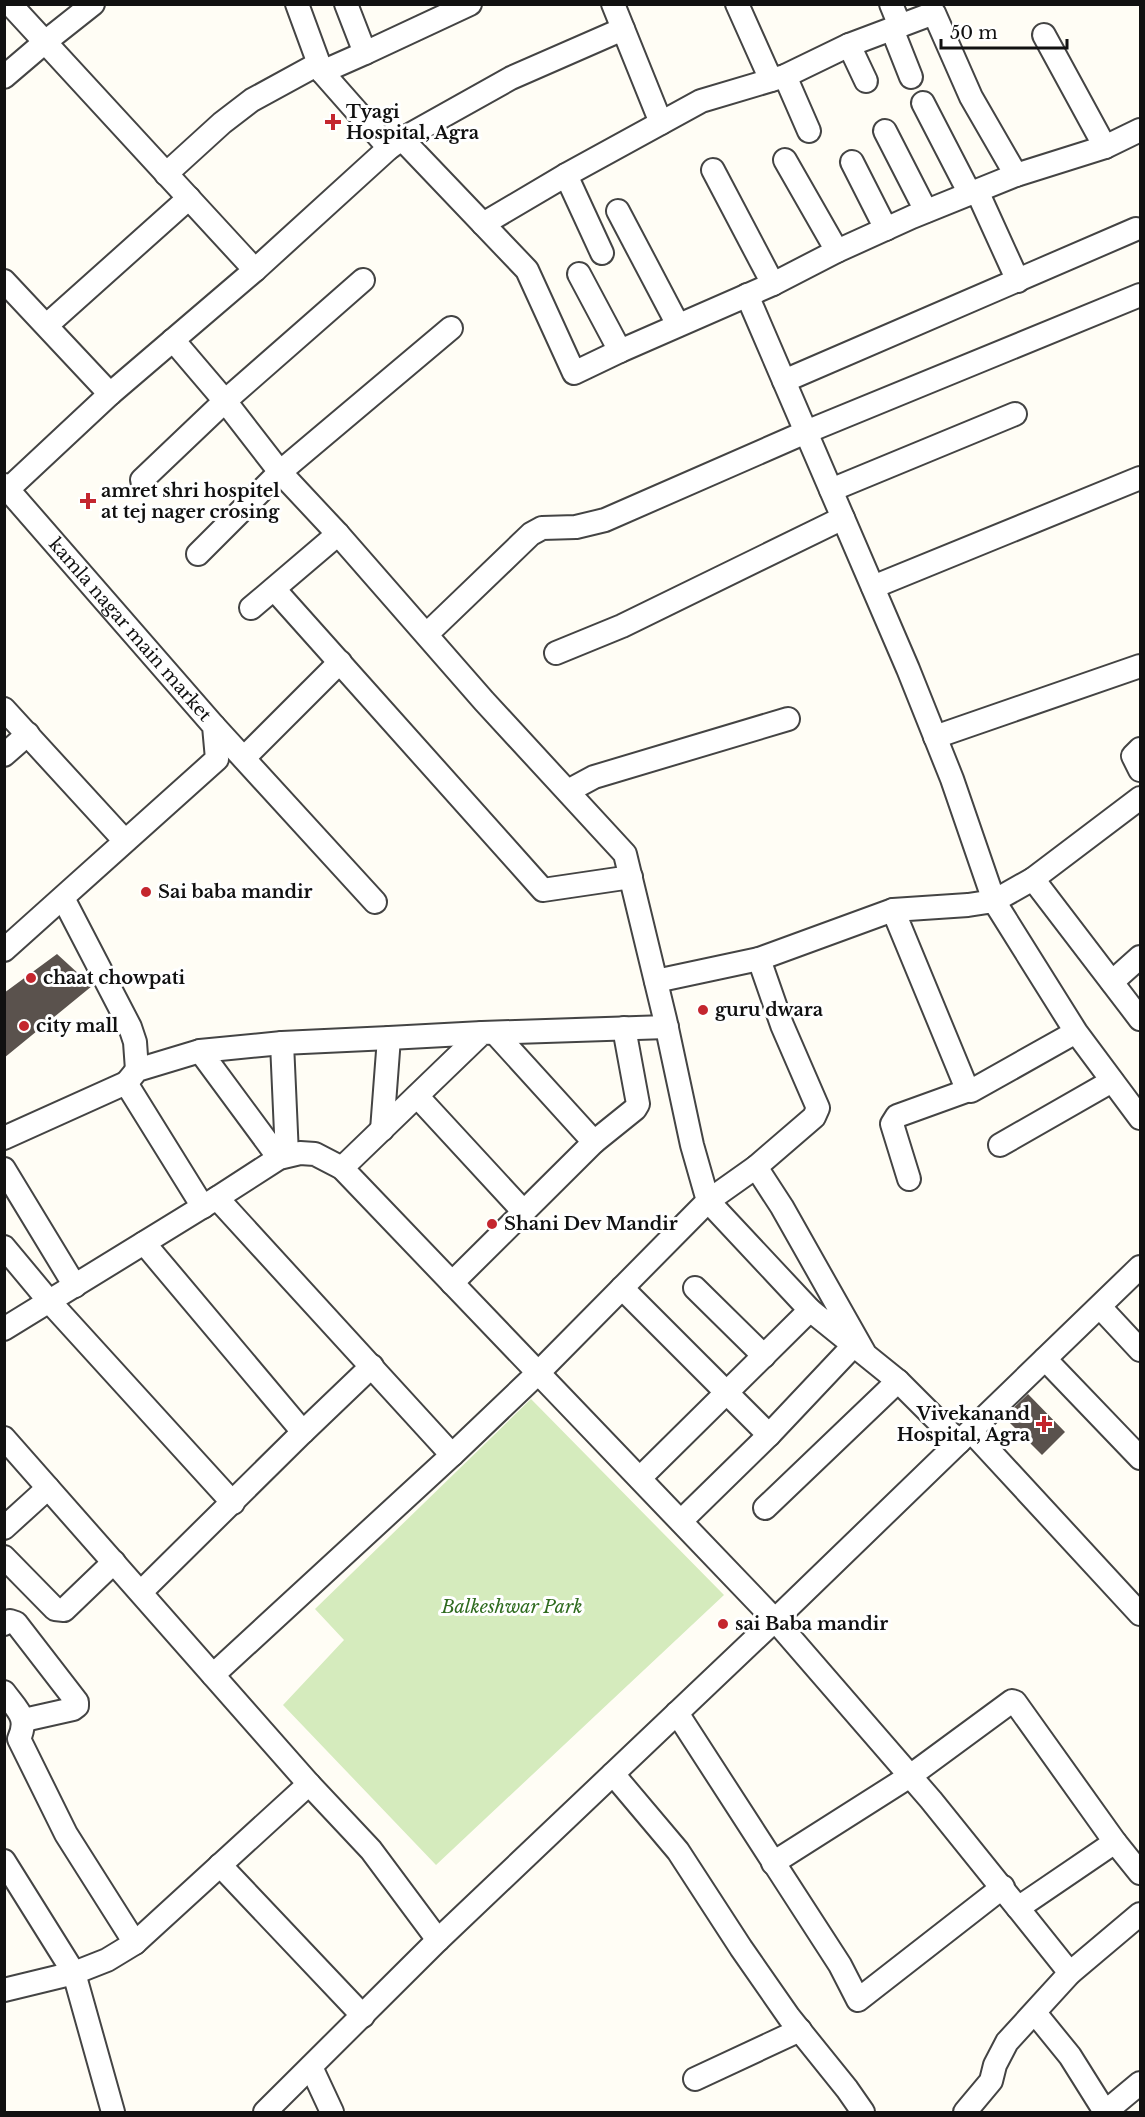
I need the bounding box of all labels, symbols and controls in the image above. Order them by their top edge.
scale bar [941,12,1067,50]
text: 50 m [950,22,998,44]
place label: Tyagi Hospital, Agra [346,101,480,144]
marker: Tyagi Hospital, Agra [324,113,342,131]
place label: amret shri hospitel at tej nager crosing [101,480,280,523]
marker: amret shri hospitel at tej nager crosing [79,492,97,510]
street label: kamla nagar main market [44,533,216,726]
place label: Sai baba mandir [158,881,313,903]
marker: Sai baba mandir [139,885,153,899]
place label: chaat chowpati [43,967,186,989]
marker: chaat chowpati [24,971,38,985]
place label: guru dwara [715,999,824,1021]
marker: guru dwara [696,1003,710,1017]
place label: city mall [36,1015,119,1037]
marker: city mall [17,1019,31,1033]
place label: Shani Dev Mandir [504,1213,678,1235]
marker: Shani Dev Mandir [485,1217,499,1231]
place label: Vivekanand Hospital, Agra [897,1403,1031,1446]
marker: Vivekanand Hospital, Agra [1035,1415,1053,1433]
park label: Balkeshwar Park [440,1596,583,1618]
place label: sai Baba mandir [735,1613,888,1635]
marker: sai Baba mandir [716,1617,730,1631]

